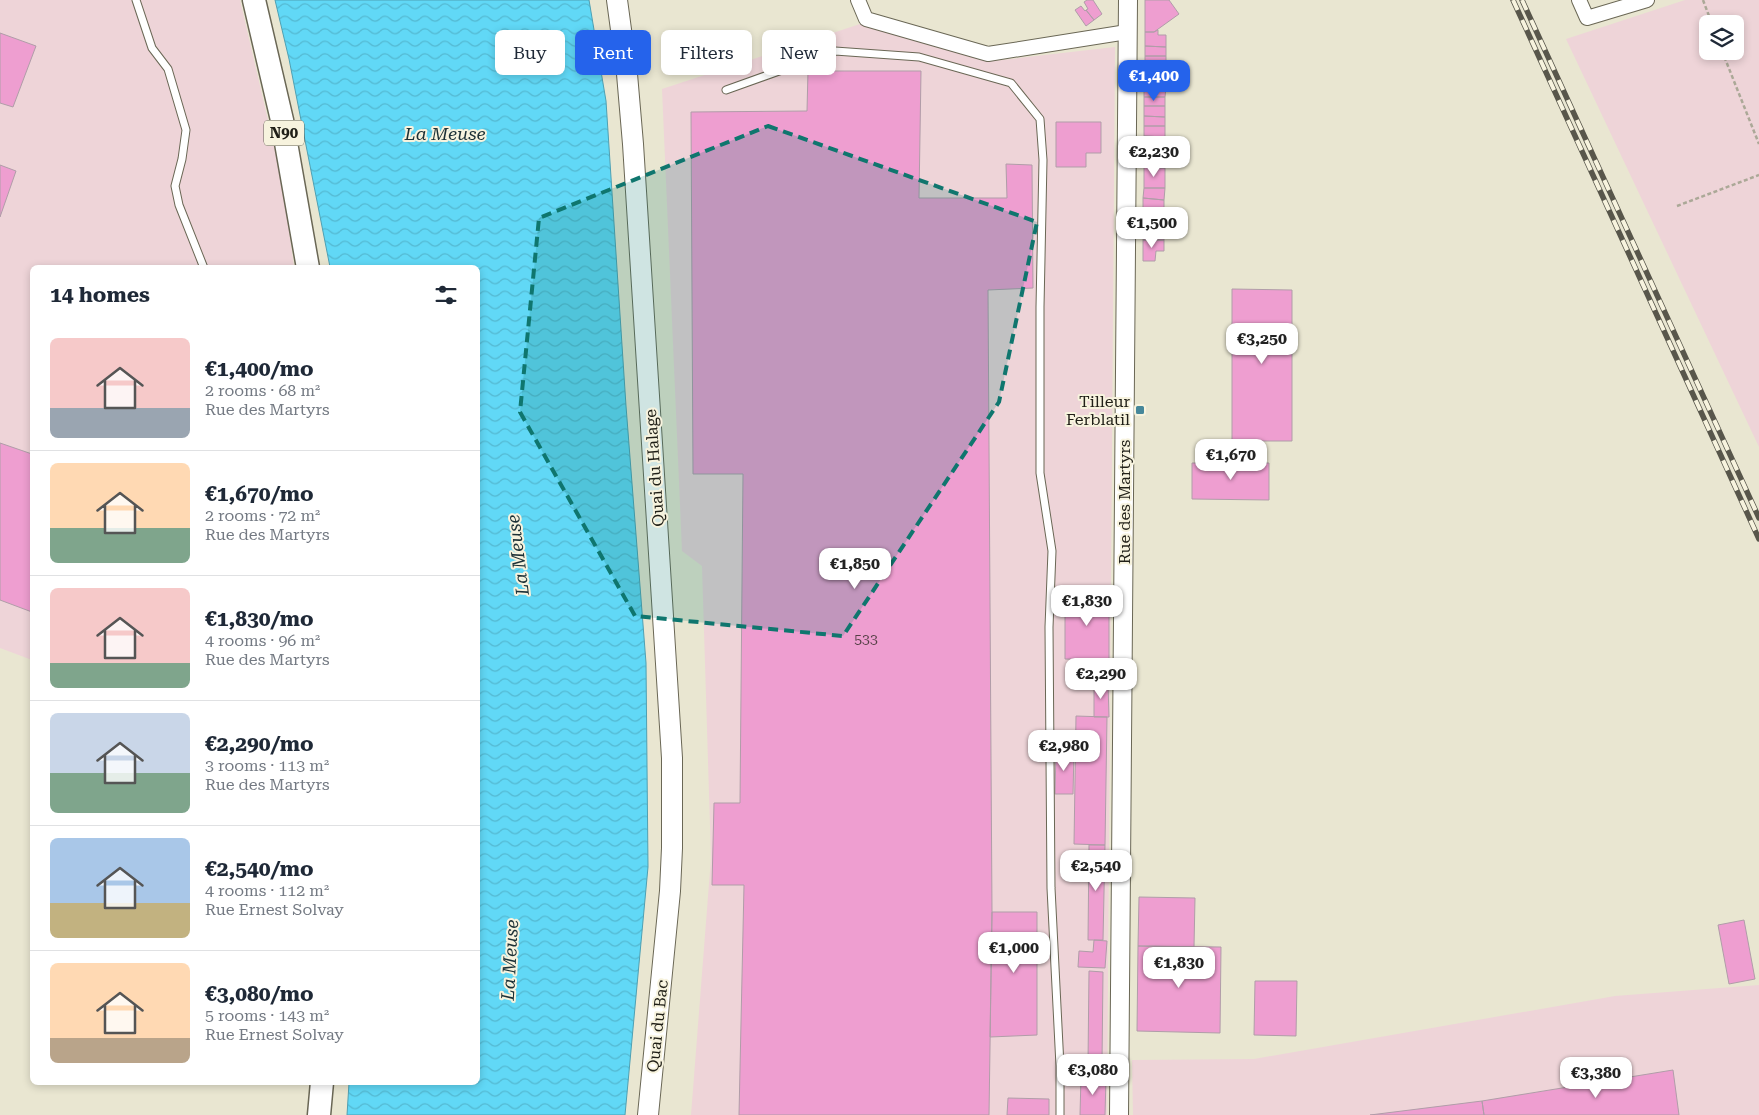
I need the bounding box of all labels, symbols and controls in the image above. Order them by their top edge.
map controls [1699,15,1744,60]
button: layers [1699,15,1744,60]
chip: Buy [495,30,565,75]
chip: Rent [575,30,651,75]
chip: Filters [661,30,752,75]
chip: New [762,30,836,75]
pin: €1,400 [1113,59,1195,102]
text: €1,400 [1129,66,1179,85]
road number: N90 [264,120,304,146]
water label: La Meuse [403,123,486,144]
pin: €2,230 [1113,136,1195,178]
text: €2,230 [1129,142,1179,161]
pin: €1,500 [1111,206,1193,249]
text: €1,500 [1127,213,1177,232]
icon: filters [432,281,460,309]
text: 14 homes [50,283,150,307]
pin: €3,250 [1221,322,1303,365]
text: €3,250 [1237,329,1287,348]
text: €1,400/mo [205,357,314,381]
icon: home [90,358,150,418]
text: 2 rooms · 68 m² [205,381,320,400]
place label: Tilleur Ferblatil [1066,392,1130,429]
text: Rue des Martyrs [205,400,330,419]
marker: Tilleur Ferblatil [1134,404,1146,416]
street label: Quai du Halage [641,408,668,527]
pin: €1,670 [1190,438,1272,481]
street label: Rue des Martyrs [1115,439,1134,564]
text: €1,670 [1206,445,1256,464]
text: €1,670/mo [205,482,314,506]
icon: home [90,483,150,543]
text: 2 rooms · 72 m² [205,506,320,525]
water label: La Meuse [502,514,533,598]
text: Rue des Martyrs [205,525,330,544]
pin: €1,850 [814,548,896,590]
text: €1,850 [830,554,880,573]
pin: €1,830 [1046,584,1128,627]
text: €1,830 [1062,591,1112,610]
text: €1,830/mo [205,607,314,631]
icon: home [90,608,150,668]
text: 4 rooms · 96 m² [205,631,320,650]
house number: 533 [854,631,878,647]
text: Rue des Martyrs [205,650,330,669]
pin: €2,290 [1060,658,1142,700]
text: €2,290 [1076,664,1126,683]
pin: €2,980 [1023,730,1105,772]
text: €2,290/mo [205,732,314,756]
icon: home [90,733,150,793]
text: €2,980 [1039,736,1089,755]
text: 3 rooms · 113 m² [205,756,329,775]
text: Rue des Martyrs [205,775,330,794]
pin: €2,540 [1055,850,1137,892]
text: €2,540 [1071,856,1121,875]
text: €2,540/mo [205,857,314,881]
icon: home [90,858,150,918]
text: 4 rooms · 112 m² [205,881,329,900]
text: Rue Ernest Solvay [205,900,344,919]
water label: La Meuse [497,919,522,1002]
pin: €1,000 [973,932,1055,974]
text: €1,000 [989,938,1039,957]
pin: €1,830 [1138,946,1220,989]
text: €1,830 [1154,953,1204,972]
street label: Quai du Bac [643,979,672,1073]
text: €3,080/mo [205,982,314,1006]
icon: home [90,983,150,1043]
text: 5 rooms · 143 m² [205,1006,329,1025]
text: Rue Ernest Solvay [205,1025,344,1044]
pin: €3,080 [1052,1054,1134,1096]
pin: €3,380 [1555,1056,1637,1099]
text: €3,080 [1068,1060,1118,1079]
text: €3,380 [1571,1063,1621,1082]

